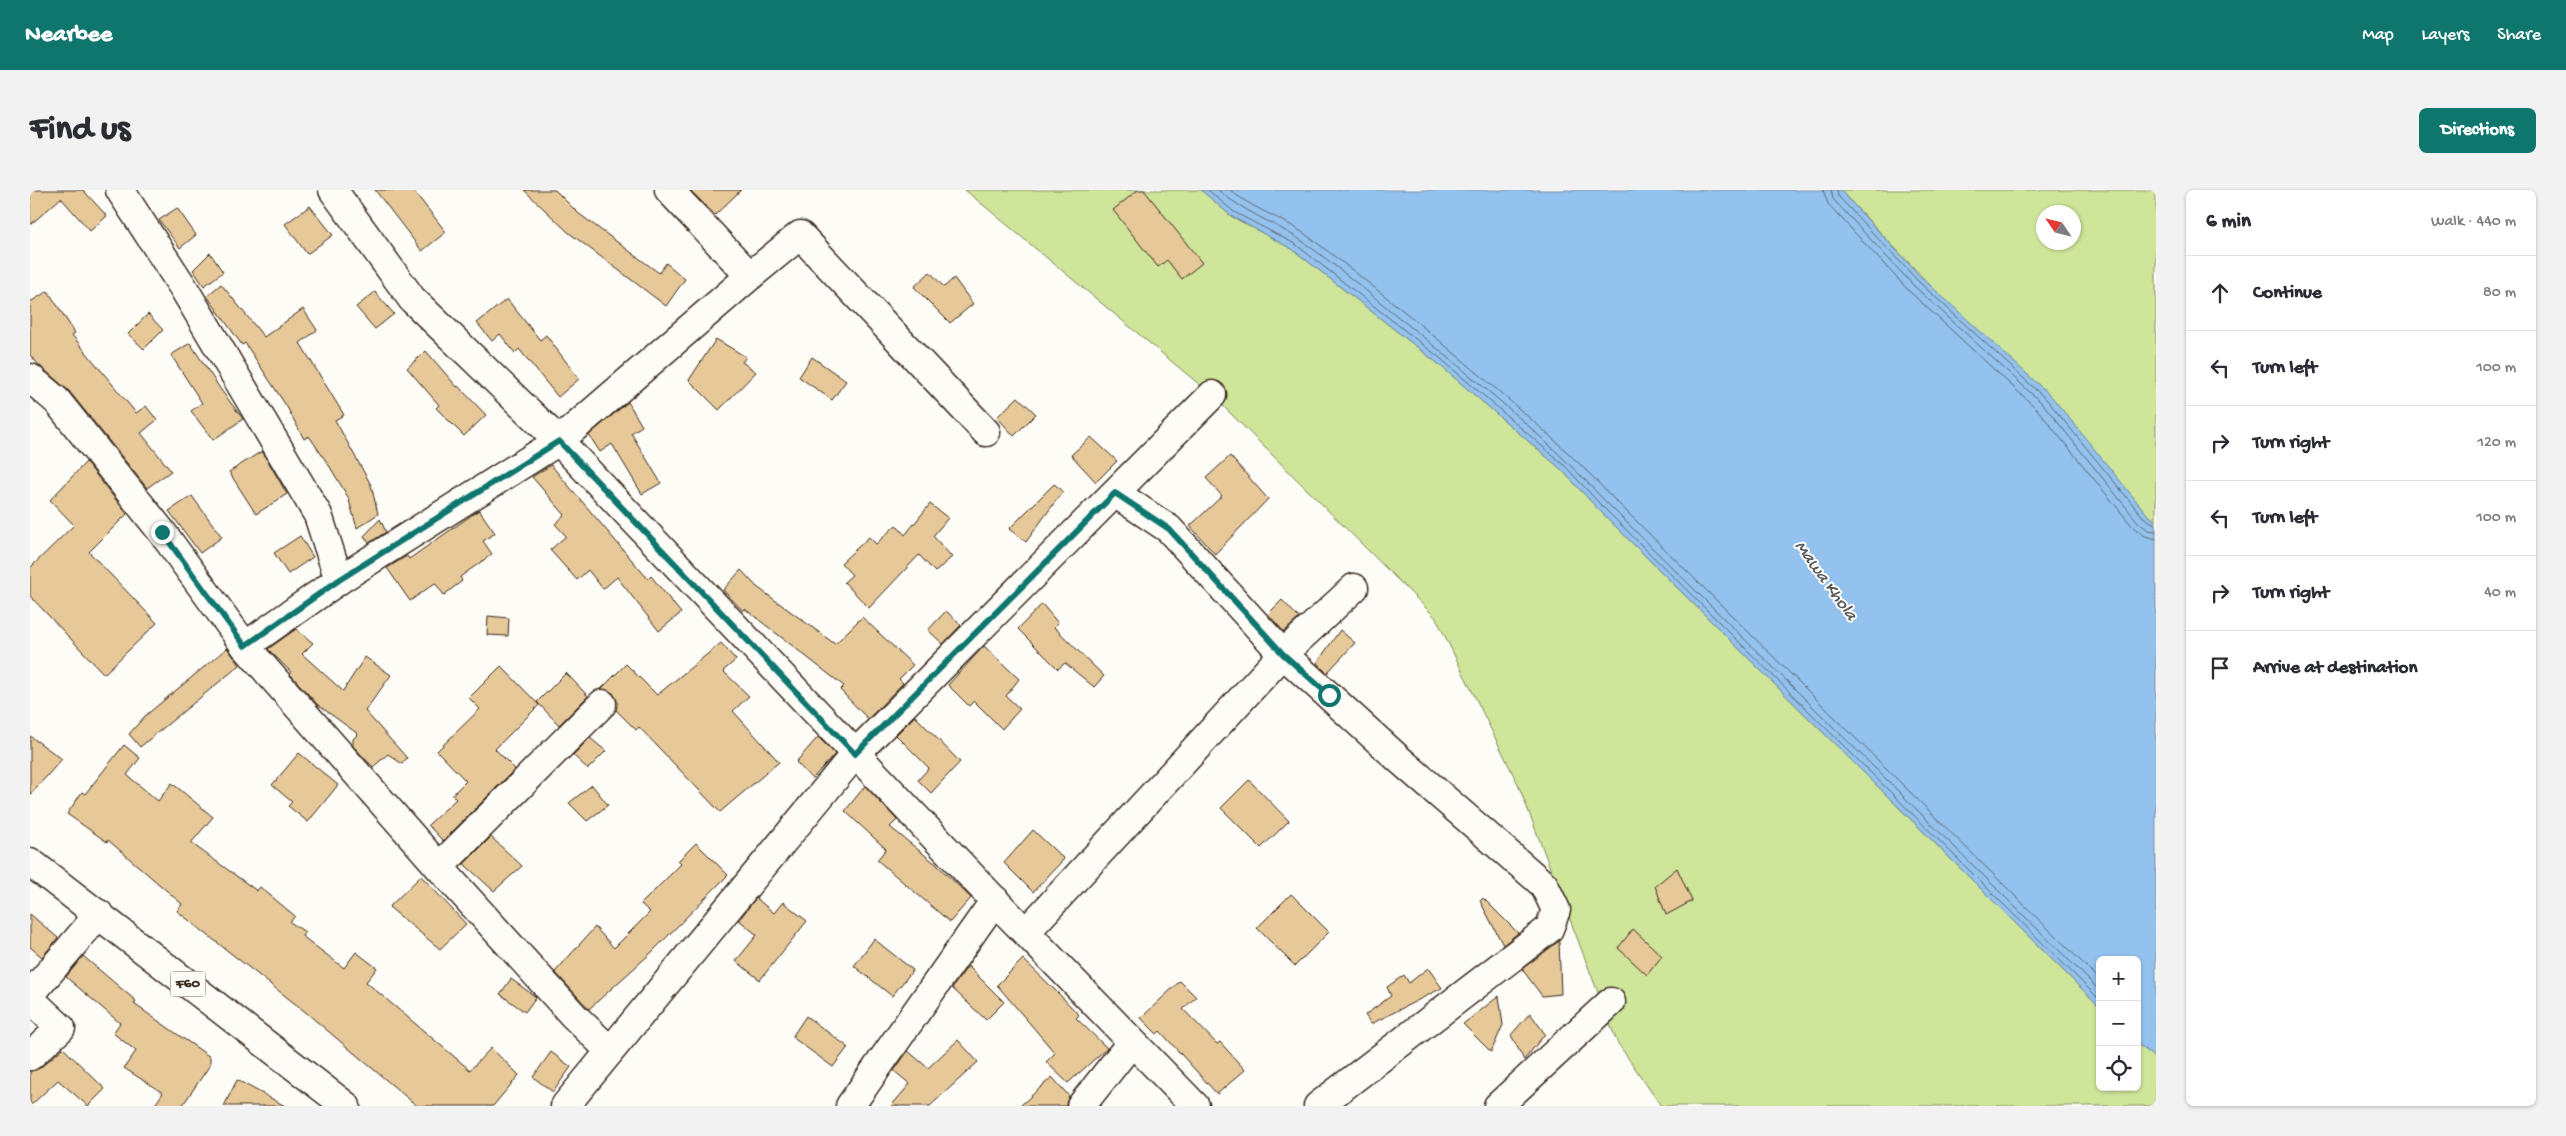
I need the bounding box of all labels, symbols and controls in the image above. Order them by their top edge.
text: Nearbee [25,21,112,50]
text: Map [2362,25,2394,46]
text: Layers [2422,25,2469,46]
text: Share [2497,25,2541,46]
button: Directions [2419,108,2536,153]
text: Find us [30,110,130,151]
north arrow [2036,205,2081,250]
text: 6 min [2206,210,2251,235]
text: Walk · 440 m [2431,213,2516,232]
icon: ahead [2206,279,2234,307]
text: Continue [2253,282,2322,305]
text: 80 m [2483,284,2516,303]
icon: left [2206,354,2234,382]
text: Turn left [2253,357,2317,380]
text: 100 m [2476,359,2516,378]
icon: right [2206,429,2234,457]
text: Turn right [2253,432,2329,455]
text: 120 m [2477,434,2516,453]
icon: left [2206,504,2234,532]
text: Turn left [2253,507,2317,530]
text: 100 m [2476,509,2516,528]
route end [151,521,174,544]
water label: Mawa Khola [1789,537,1862,626]
icon: right [2206,579,2234,607]
text: Turn right [2253,582,2329,605]
text: 40 m [2484,584,2516,603]
icon: arrive [2206,654,2234,682]
text: Arrive at destination [2253,657,2417,680]
route start [1318,684,1341,707]
map controls [2096,956,2141,1091]
button: + [2096,956,2141,1001]
road number: F60 [170,972,206,996]
button: − [2096,1001,2141,1046]
button: locate [2096,1046,2141,1091]

